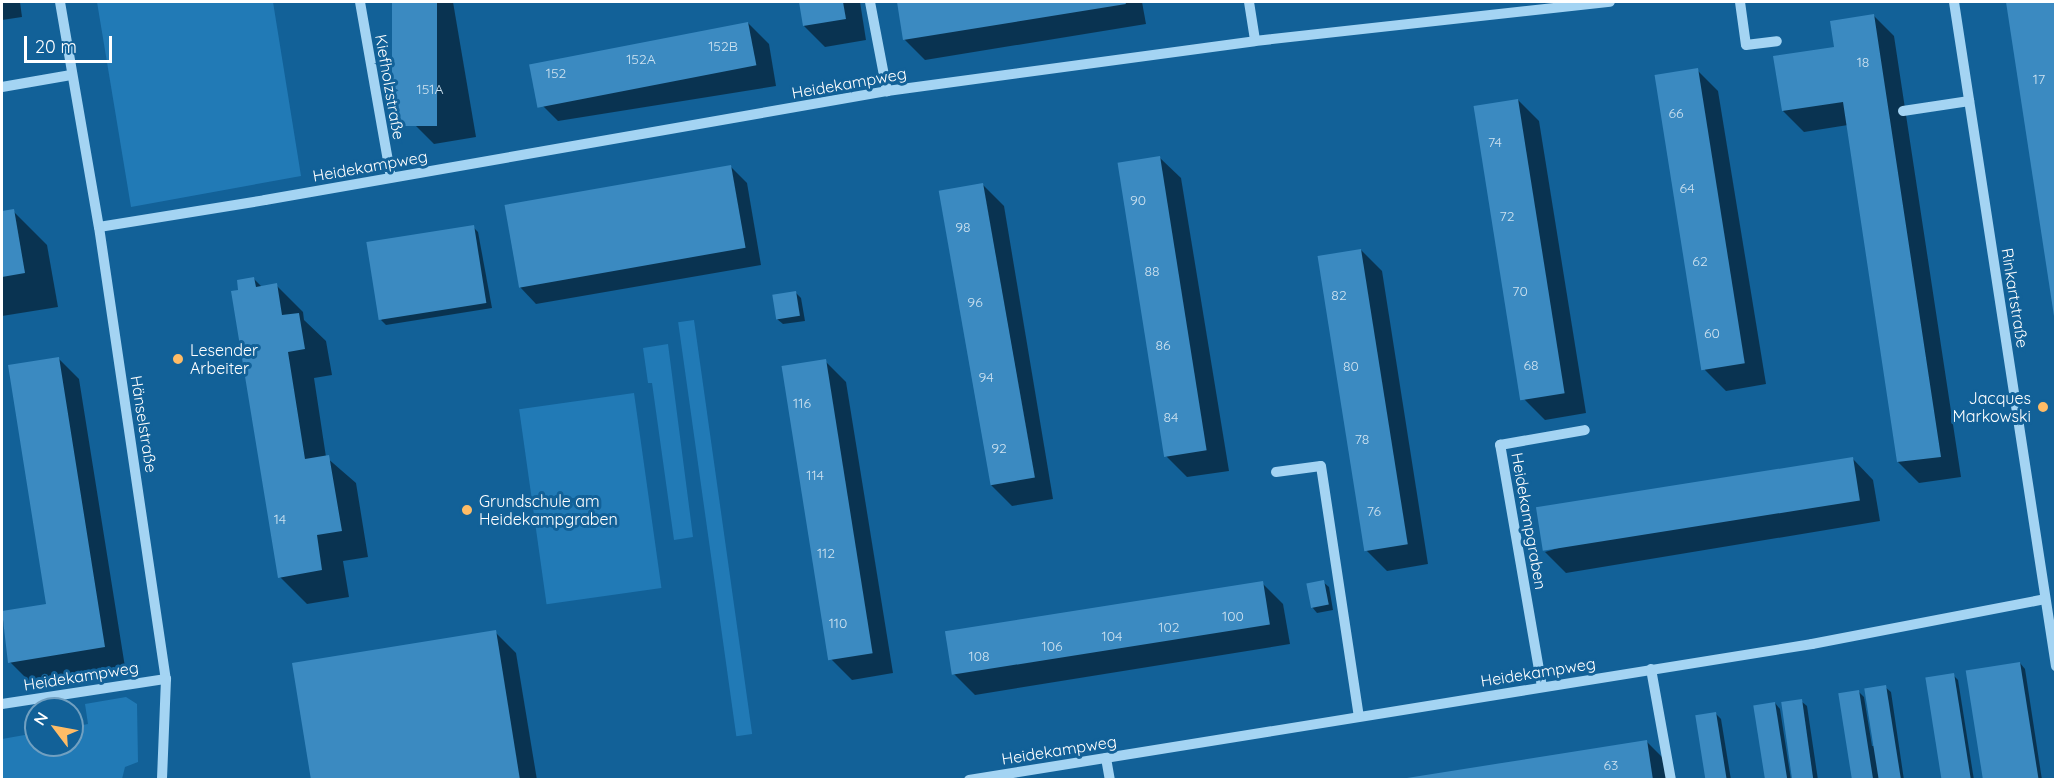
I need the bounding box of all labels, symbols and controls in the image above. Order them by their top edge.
scale bar [27,24,116,62]
street label: Kiefholzstraße [371,33,409,141]
text: 20 m [35,35,77,58]
house number: 152B [708,38,738,54]
house number: 152A [626,51,656,67]
house number: 18 [1857,54,1869,70]
street label: Heidekampweg [790,63,908,103]
house number: 152 [546,65,566,81]
house number: 17 [2033,71,2045,87]
house number: 151A [416,81,444,97]
house number: 66 [1668,105,1684,121]
house number: 74 [1488,134,1502,150]
street label: Heidekampweg [311,146,429,186]
house number: 64 [1679,180,1695,196]
house number: 90 [1130,192,1146,208]
house number: 72 [1500,208,1514,224]
house number: 98 [955,219,971,235]
street label: Rinkartstraße [1998,247,2032,349]
house number: 62 [1692,253,1708,269]
house number: 88 [1144,263,1160,279]
house number: 70 [1512,283,1528,299]
house number: 82 [1331,287,1347,303]
house number: 96 [967,294,983,310]
house number: 60 [1704,325,1720,341]
house number: 86 [1155,337,1171,353]
place label: Lesender Arbeiter [190,340,258,378]
marker: Lesender Arbeiter [171,352,185,366]
house number: 68 [1523,357,1539,373]
house number: 80 [1343,358,1359,374]
house number: 94 [978,369,994,385]
street label: Hänselstraße [127,374,161,474]
place label: Jacques Markowski [1953,388,2031,426]
house number: 116 [793,395,811,411]
marker: Jacques Markowski [2036,400,2050,414]
house number: 84 [1164,409,1178,425]
house number: 78 [1355,431,1369,447]
house number: 92 [991,440,1007,456]
street label: Heidekampgraben [1507,451,1551,591]
house number: 114 [806,467,824,483]
place label: Grundschule am Heidekampgraben [479,491,618,529]
marker: Grundschule am Heidekampgraben [460,503,474,517]
house number: 76 [1367,503,1381,519]
house number: 14 [274,511,286,527]
house number: 112 [817,545,835,561]
house number: 100 [1222,608,1244,624]
house number: 110 [829,615,847,631]
house number: 102 [1158,619,1180,635]
house number: 104 [1102,628,1122,644]
house number: 106 [1041,638,1063,654]
house number: 108 [968,648,990,664]
street label: Heidekampweg [1479,653,1597,691]
street label: Heidekampweg [22,657,140,695]
north arrow [24,697,84,757]
text: N [29,708,52,729]
street label: Heidekampweg [1000,731,1118,769]
house number: 63 [1604,757,1618,773]

